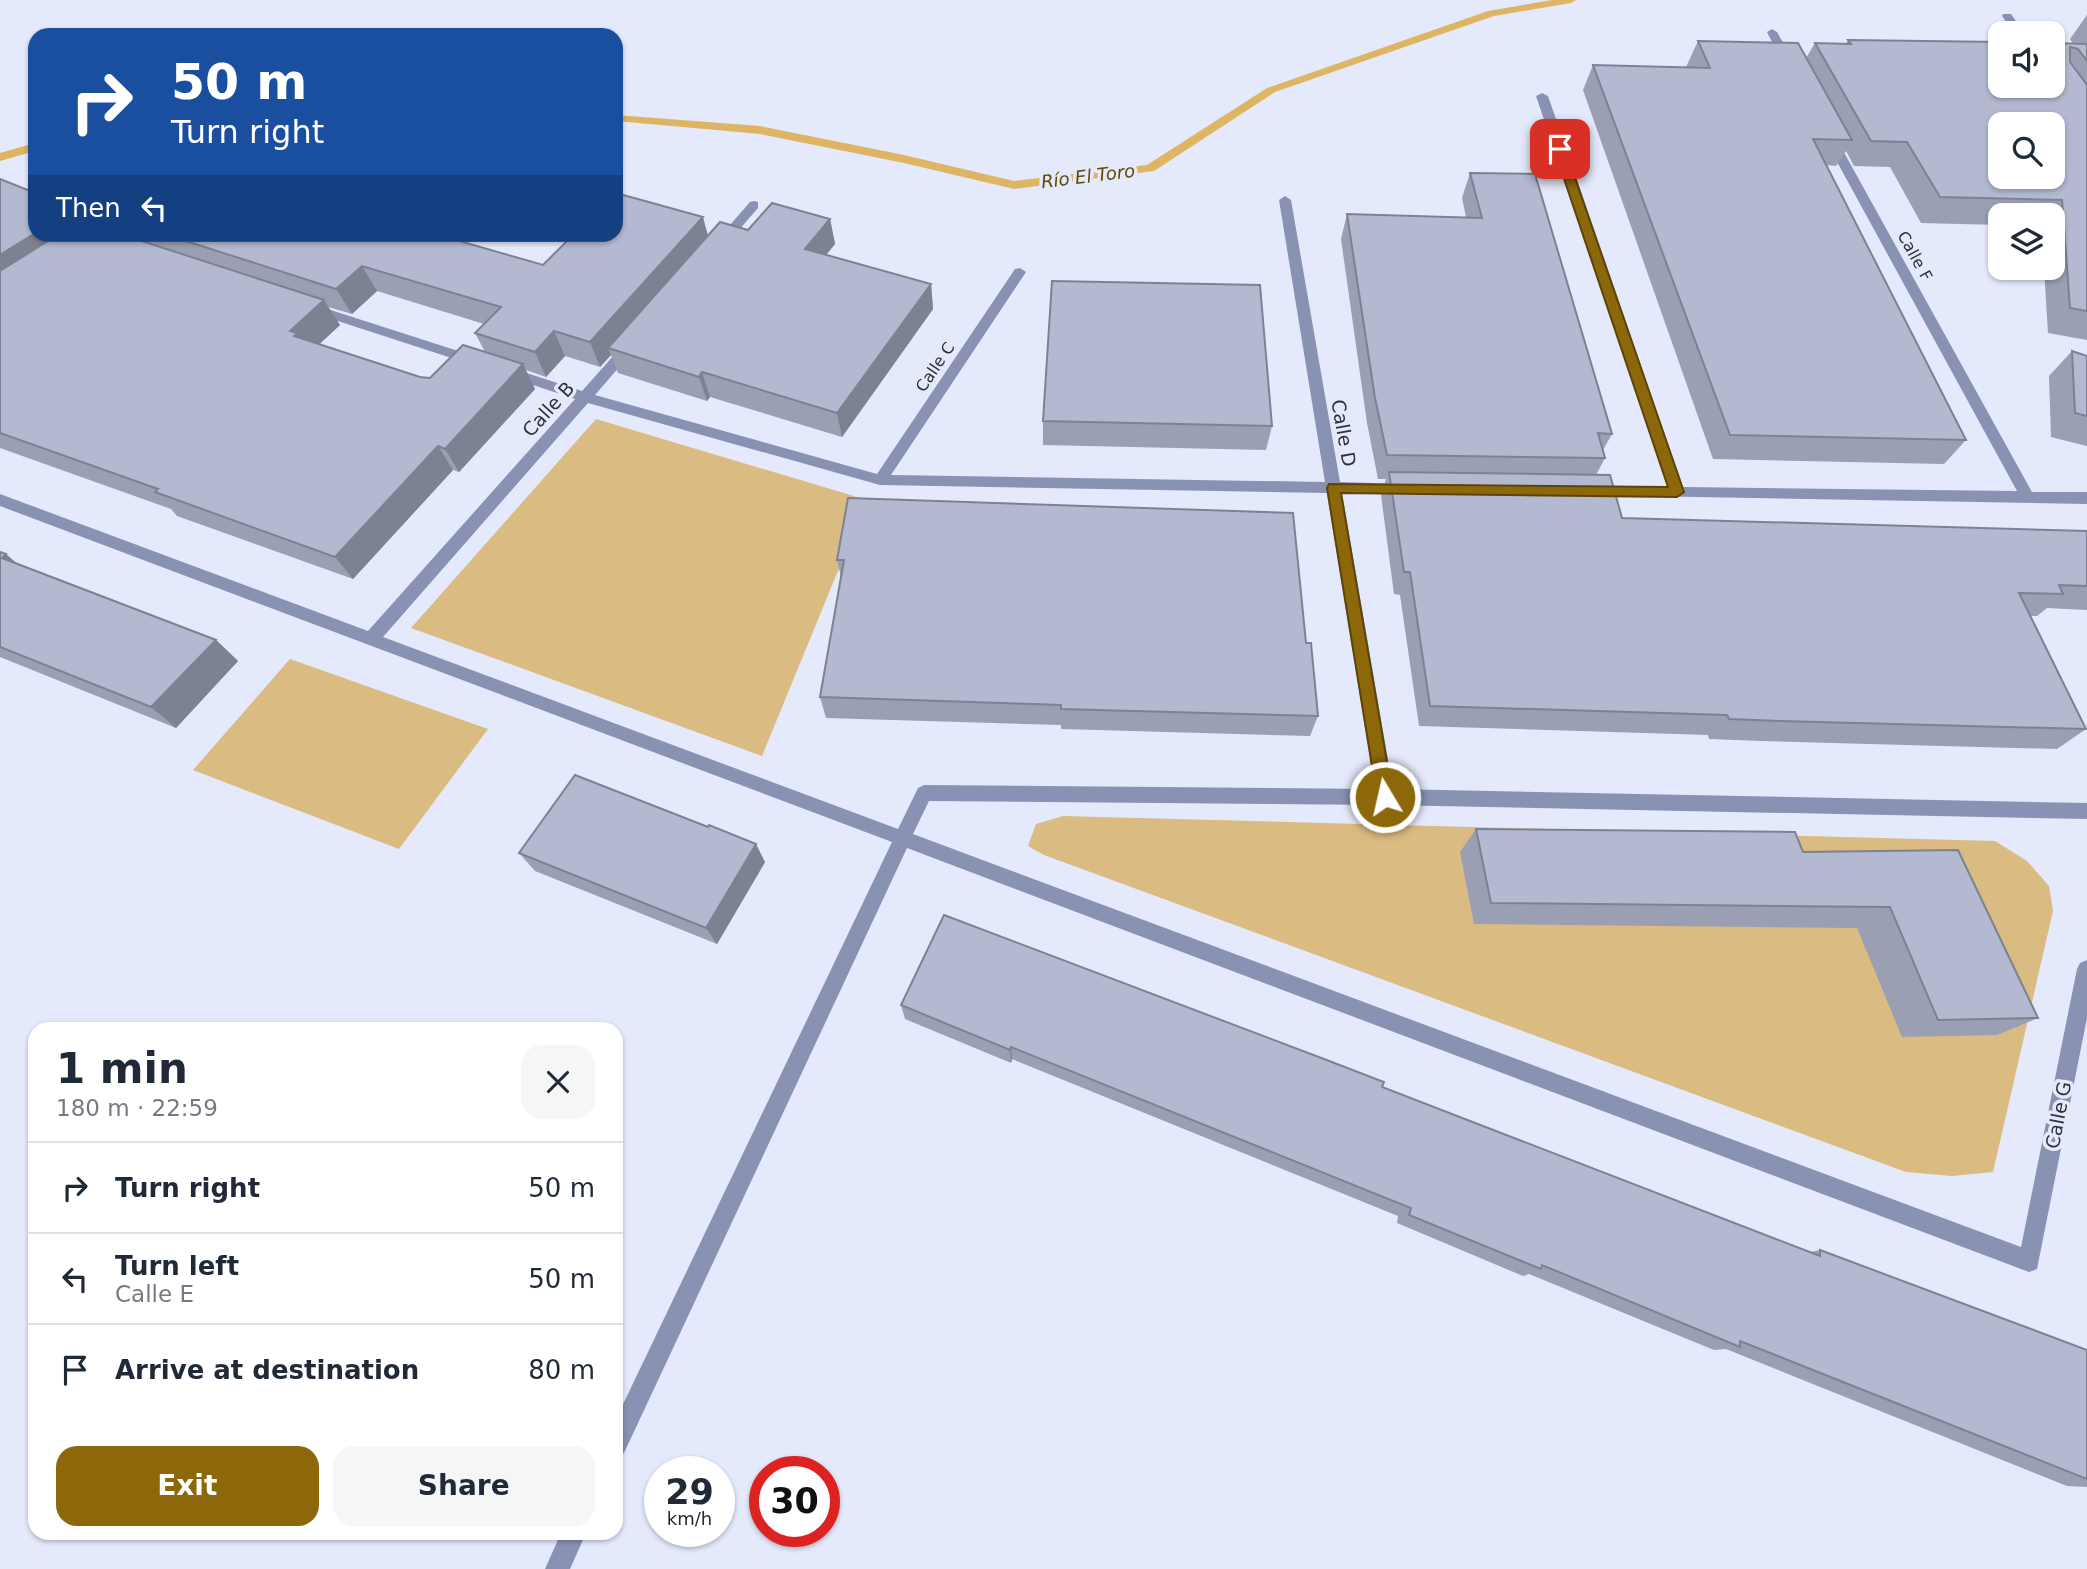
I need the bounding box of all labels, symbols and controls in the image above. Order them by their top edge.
map controls [1988,21,2065,280]
button: sound [1988,21,2065,98]
text: 50 m [171,54,307,111]
icon: right [56,56,147,147]
button: search [1988,112,2065,189]
text: Turn right [171,113,324,151]
pin [1530,119,1590,179]
icon: arrive [1541,130,1579,168]
water label: Río El Toro [1040,160,1136,192]
icon: left [135,189,173,227]
text: Then [56,193,121,223]
button: layers [1988,203,2065,280]
street label: Calle F [1894,228,1936,284]
street label: Calle C [911,338,959,396]
street label: Calle B [518,377,578,441]
street label: Calle D [1327,398,1361,468]
position arrow [1348,760,1422,834]
text: 1 min [56,1044,188,1093]
button: close [521,1045,595,1119]
street label: Calle G [2041,1080,2075,1150]
text: 180 m · 22:59 [56,1095,218,1121]
icon: right [56,1169,94,1207]
text: Turn right [115,1173,260,1203]
text: 50 m [528,1173,595,1203]
text: Turn left [115,1251,239,1281]
icon: left [56,1260,94,1298]
text: 50 m [528,1264,595,1294]
text: Calle E [115,1281,194,1307]
icon: arrive [56,1351,94,1389]
text: Arrive at destination [115,1355,419,1385]
text: 80 m [528,1355,595,1385]
button: Exit [56,1446,319,1526]
button: Share [333,1446,595,1526]
speed limit sign: 30 [749,1456,840,1547]
text: 29 [665,1472,714,1512]
text: km/h [667,1508,712,1529]

